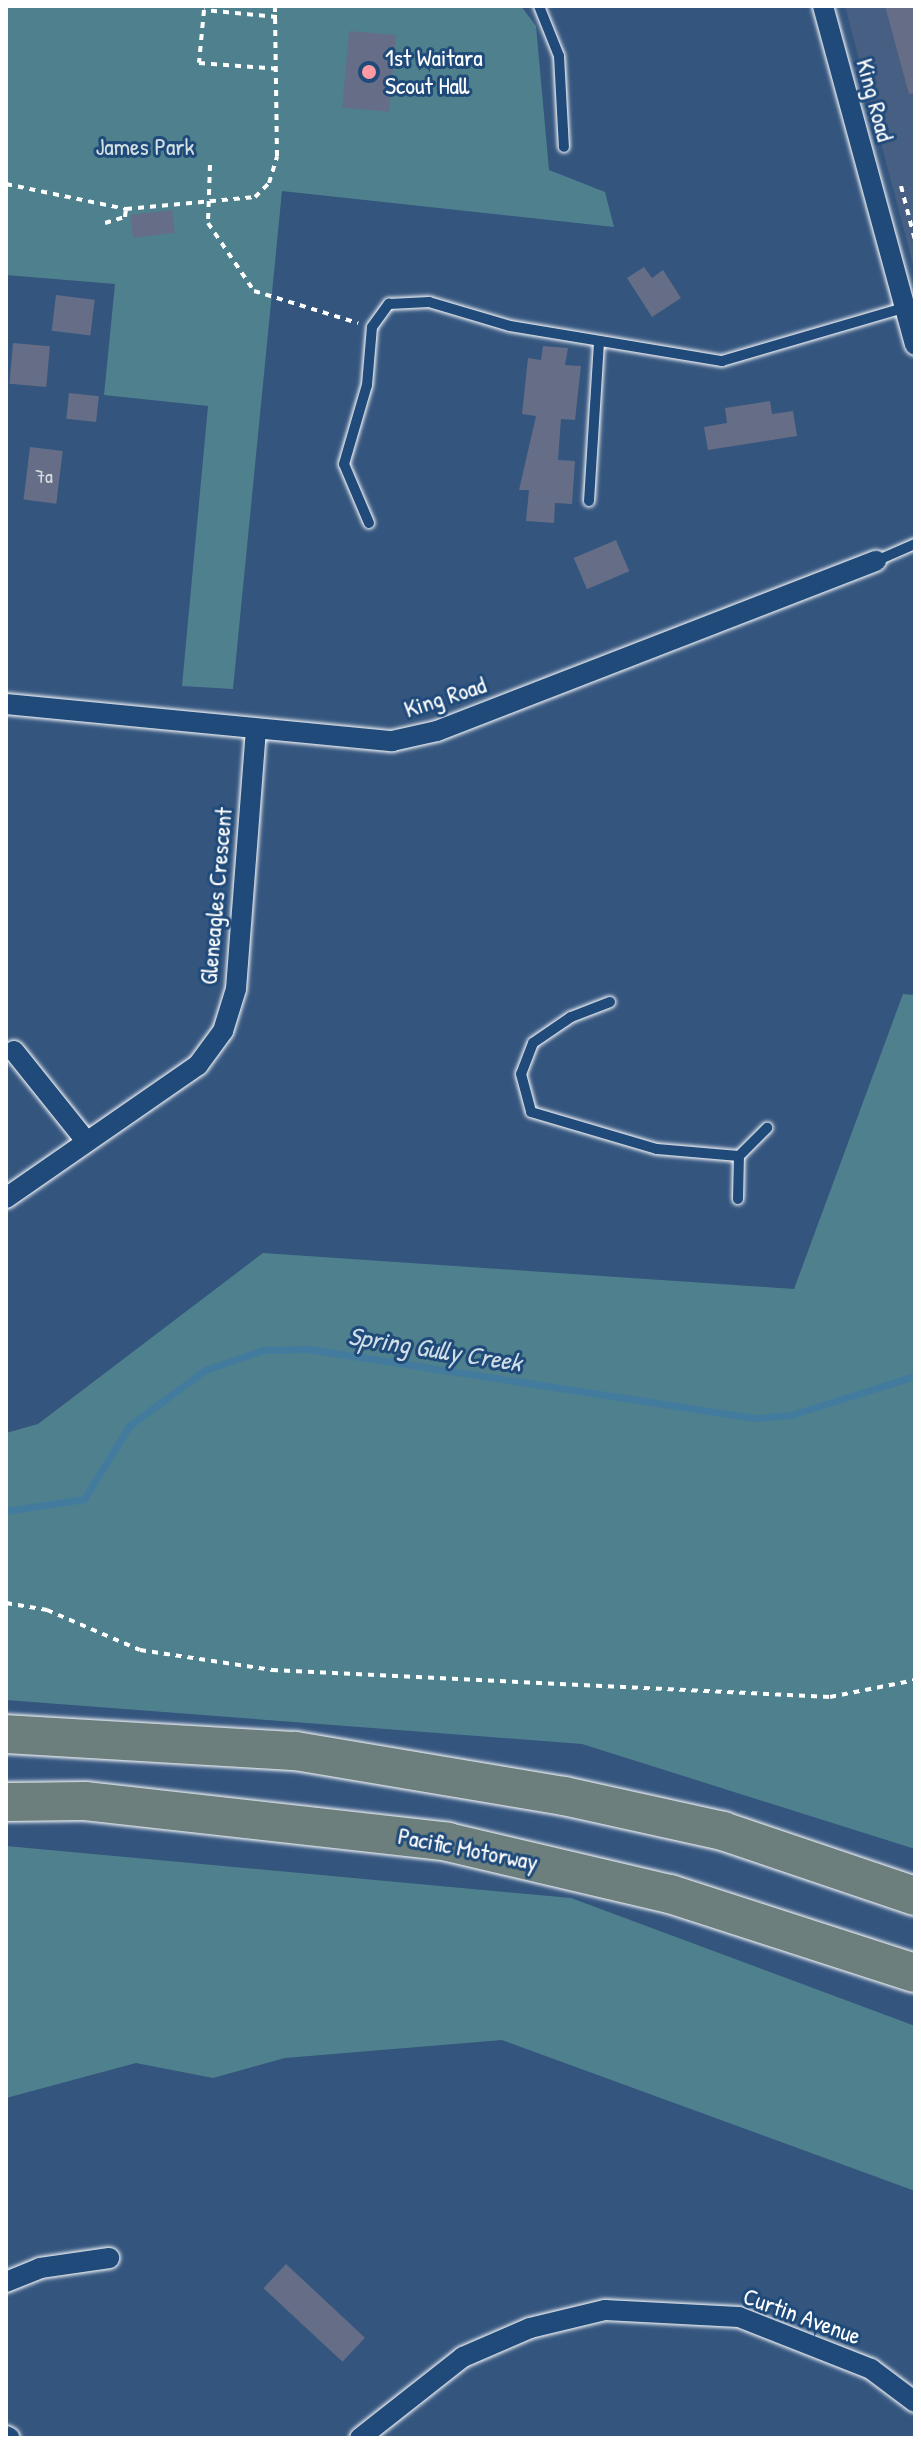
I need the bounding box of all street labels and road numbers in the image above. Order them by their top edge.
street label: King Road [850,56,900,144]
street label: King Road [400,670,490,724]
street label: Gleneagles Crescent [194,806,238,986]
street label: Pacific Motorway [396,1821,540,1877]
street label: Curtin Avenue [739,2281,865,2351]

